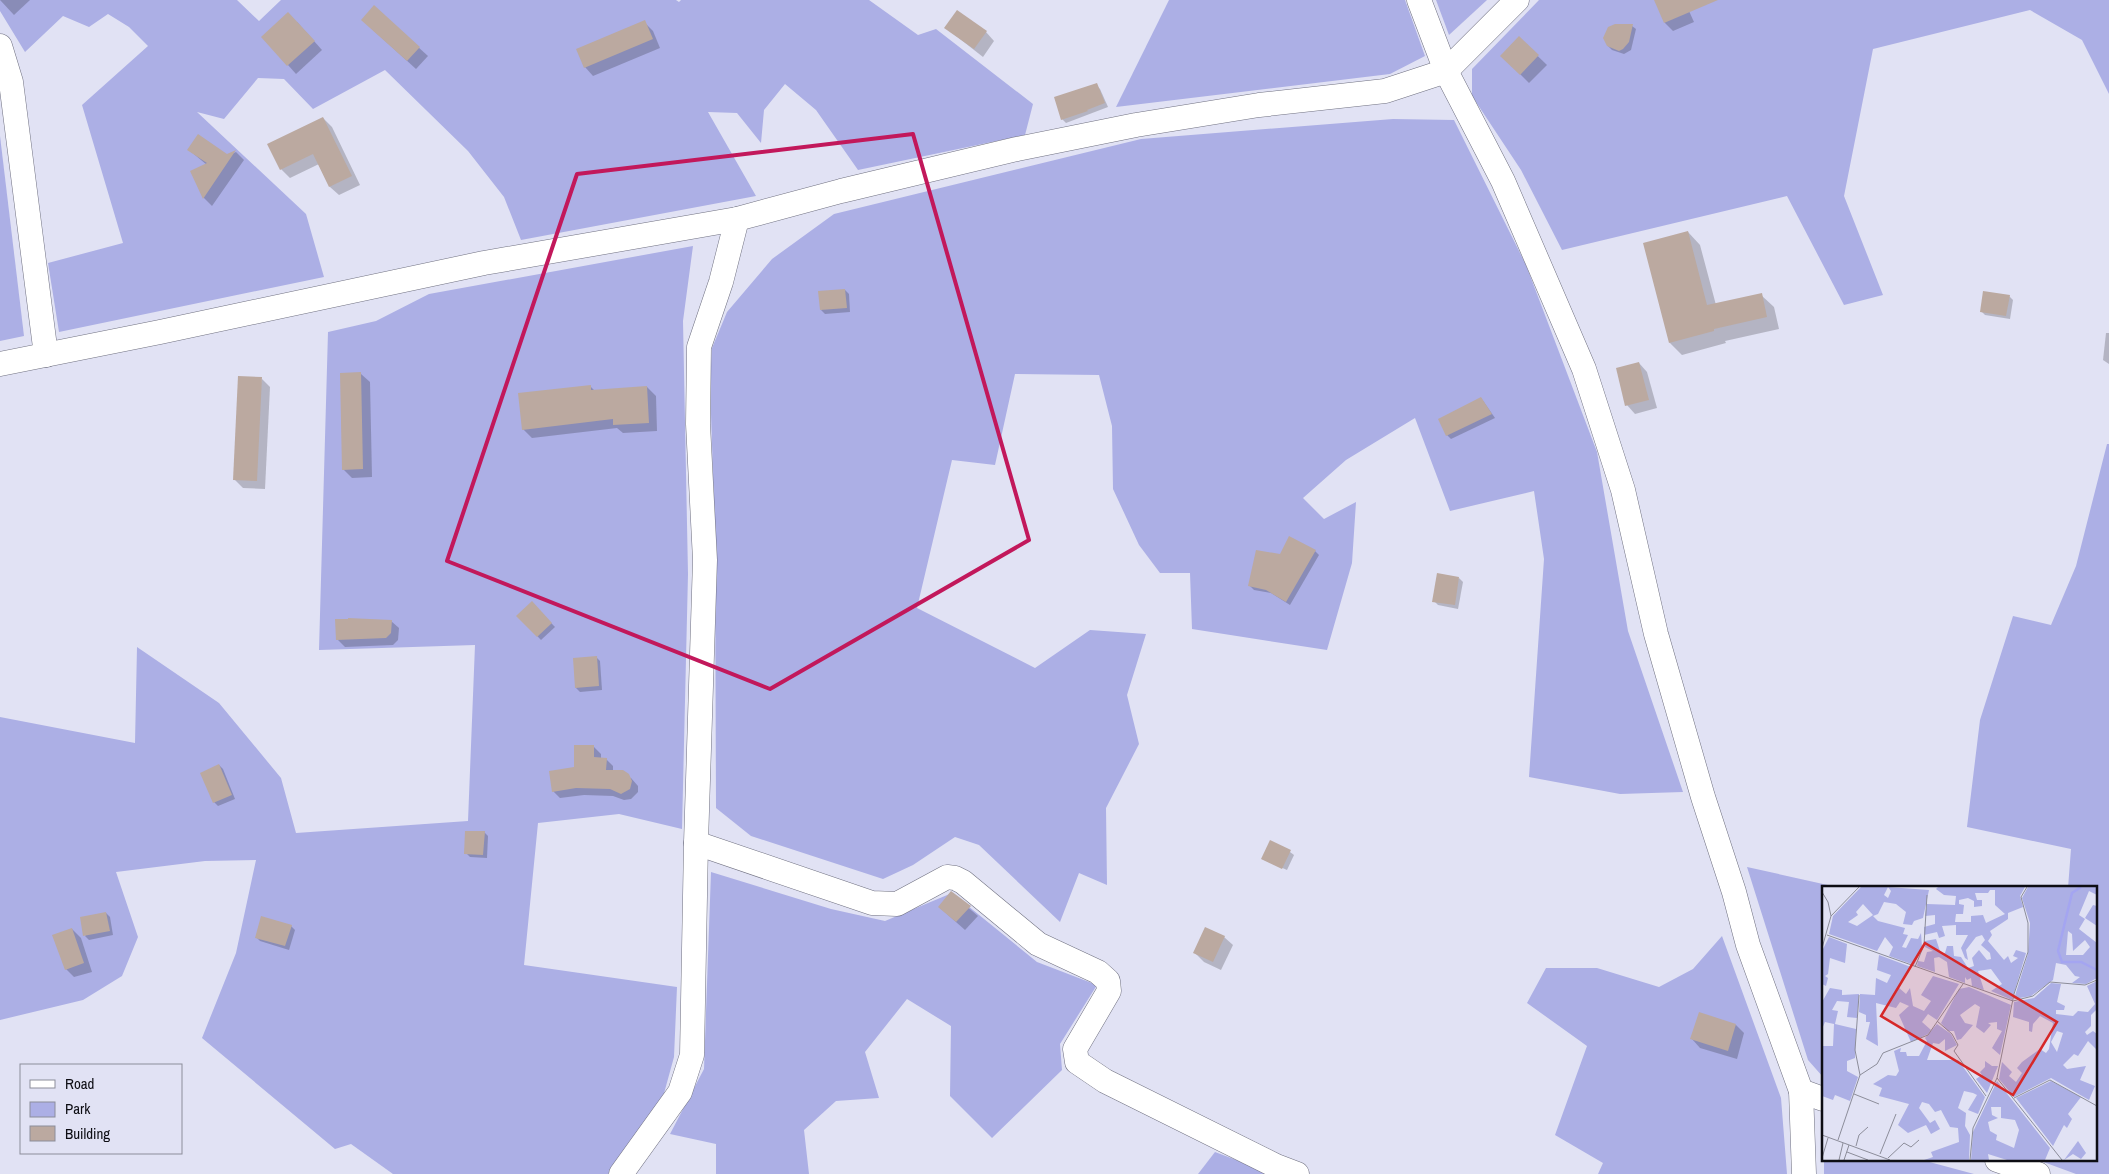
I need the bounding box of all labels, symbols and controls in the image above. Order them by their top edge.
inset map [1822,886,2096,1162]
legend [20,1064,182,1154]
text: Road [65,1073,94,1094]
text: Park [65,1098,91,1119]
text: Building [65,1123,110,1144]

